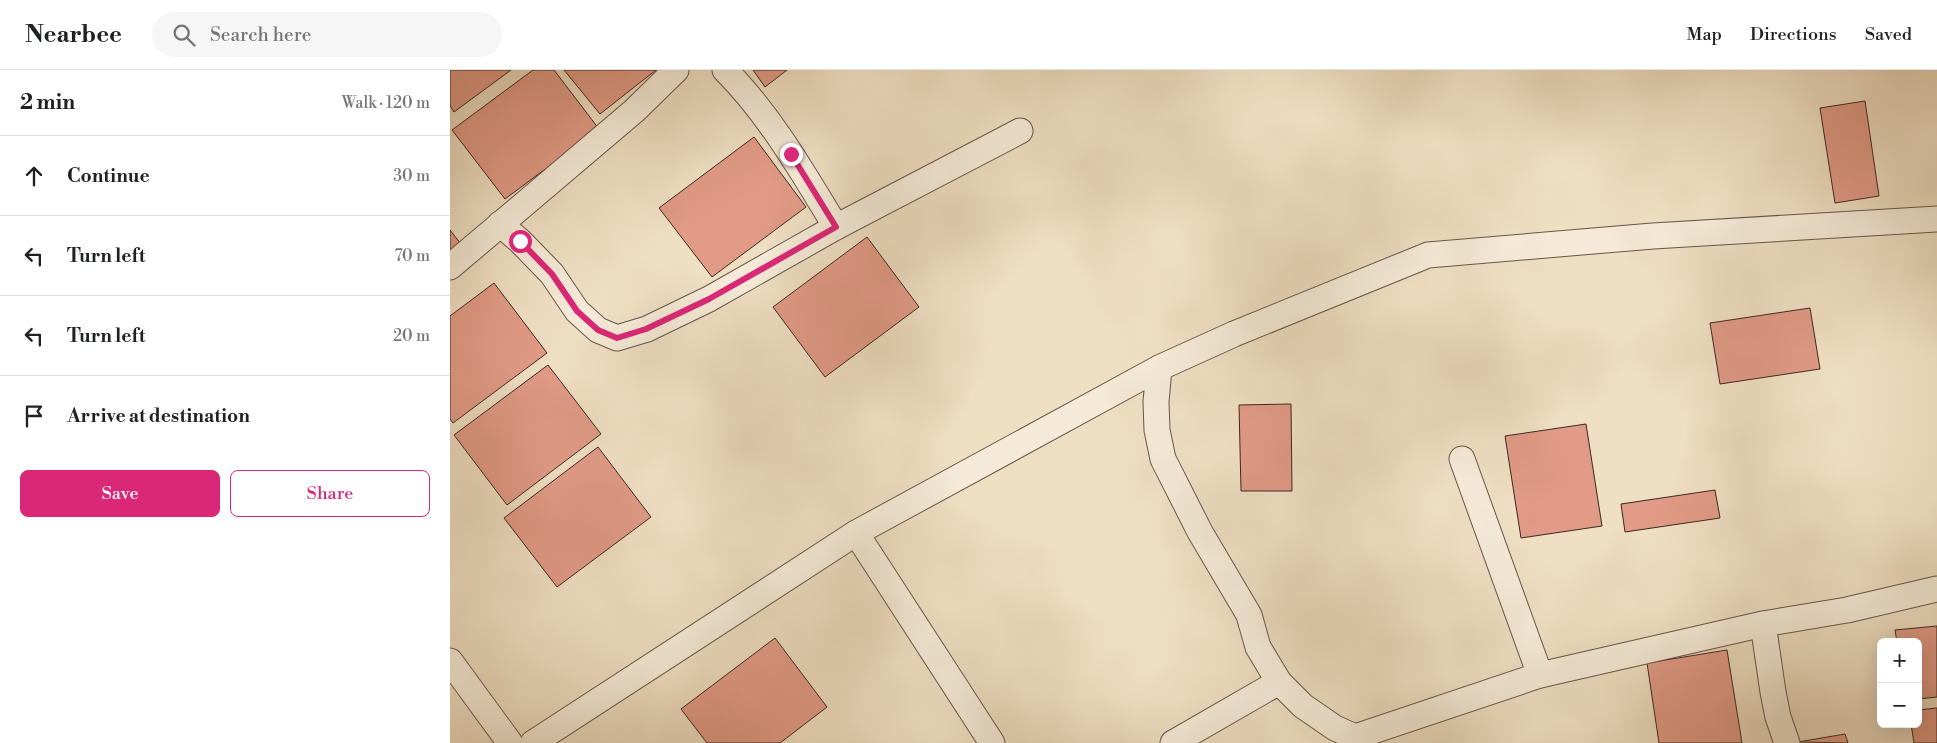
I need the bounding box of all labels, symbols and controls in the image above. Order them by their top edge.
search box [152,12,502,57]
text: Nearbee [25,20,122,50]
icon: search [170,21,198,49]
text: Search here [210,23,311,47]
text: Map [1686,23,1722,46]
text: Directions [1750,23,1837,46]
text: Saved [1865,23,1912,46]
text: 2 min [20,90,75,116]
text: Walk · 120 m [342,93,430,113]
route end [780,143,803,166]
icon: ahead [20,162,48,190]
text: Continue [67,164,150,188]
text: 30 m [393,166,430,186]
route start [509,230,532,253]
icon: left [20,242,48,270]
text: Turn left [67,244,146,268]
text: 70 m [394,246,430,266]
icon: left [20,322,48,350]
text: Turn left [67,324,146,348]
text: 20 m [393,326,430,346]
icon: arrive [20,402,48,430]
text: Arrive at destination [67,404,250,428]
button: Save [20,470,220,517]
button: Share [230,470,430,517]
map controls [1877,638,1922,728]
button: + [1877,638,1922,683]
button: − [1877,683,1922,728]

